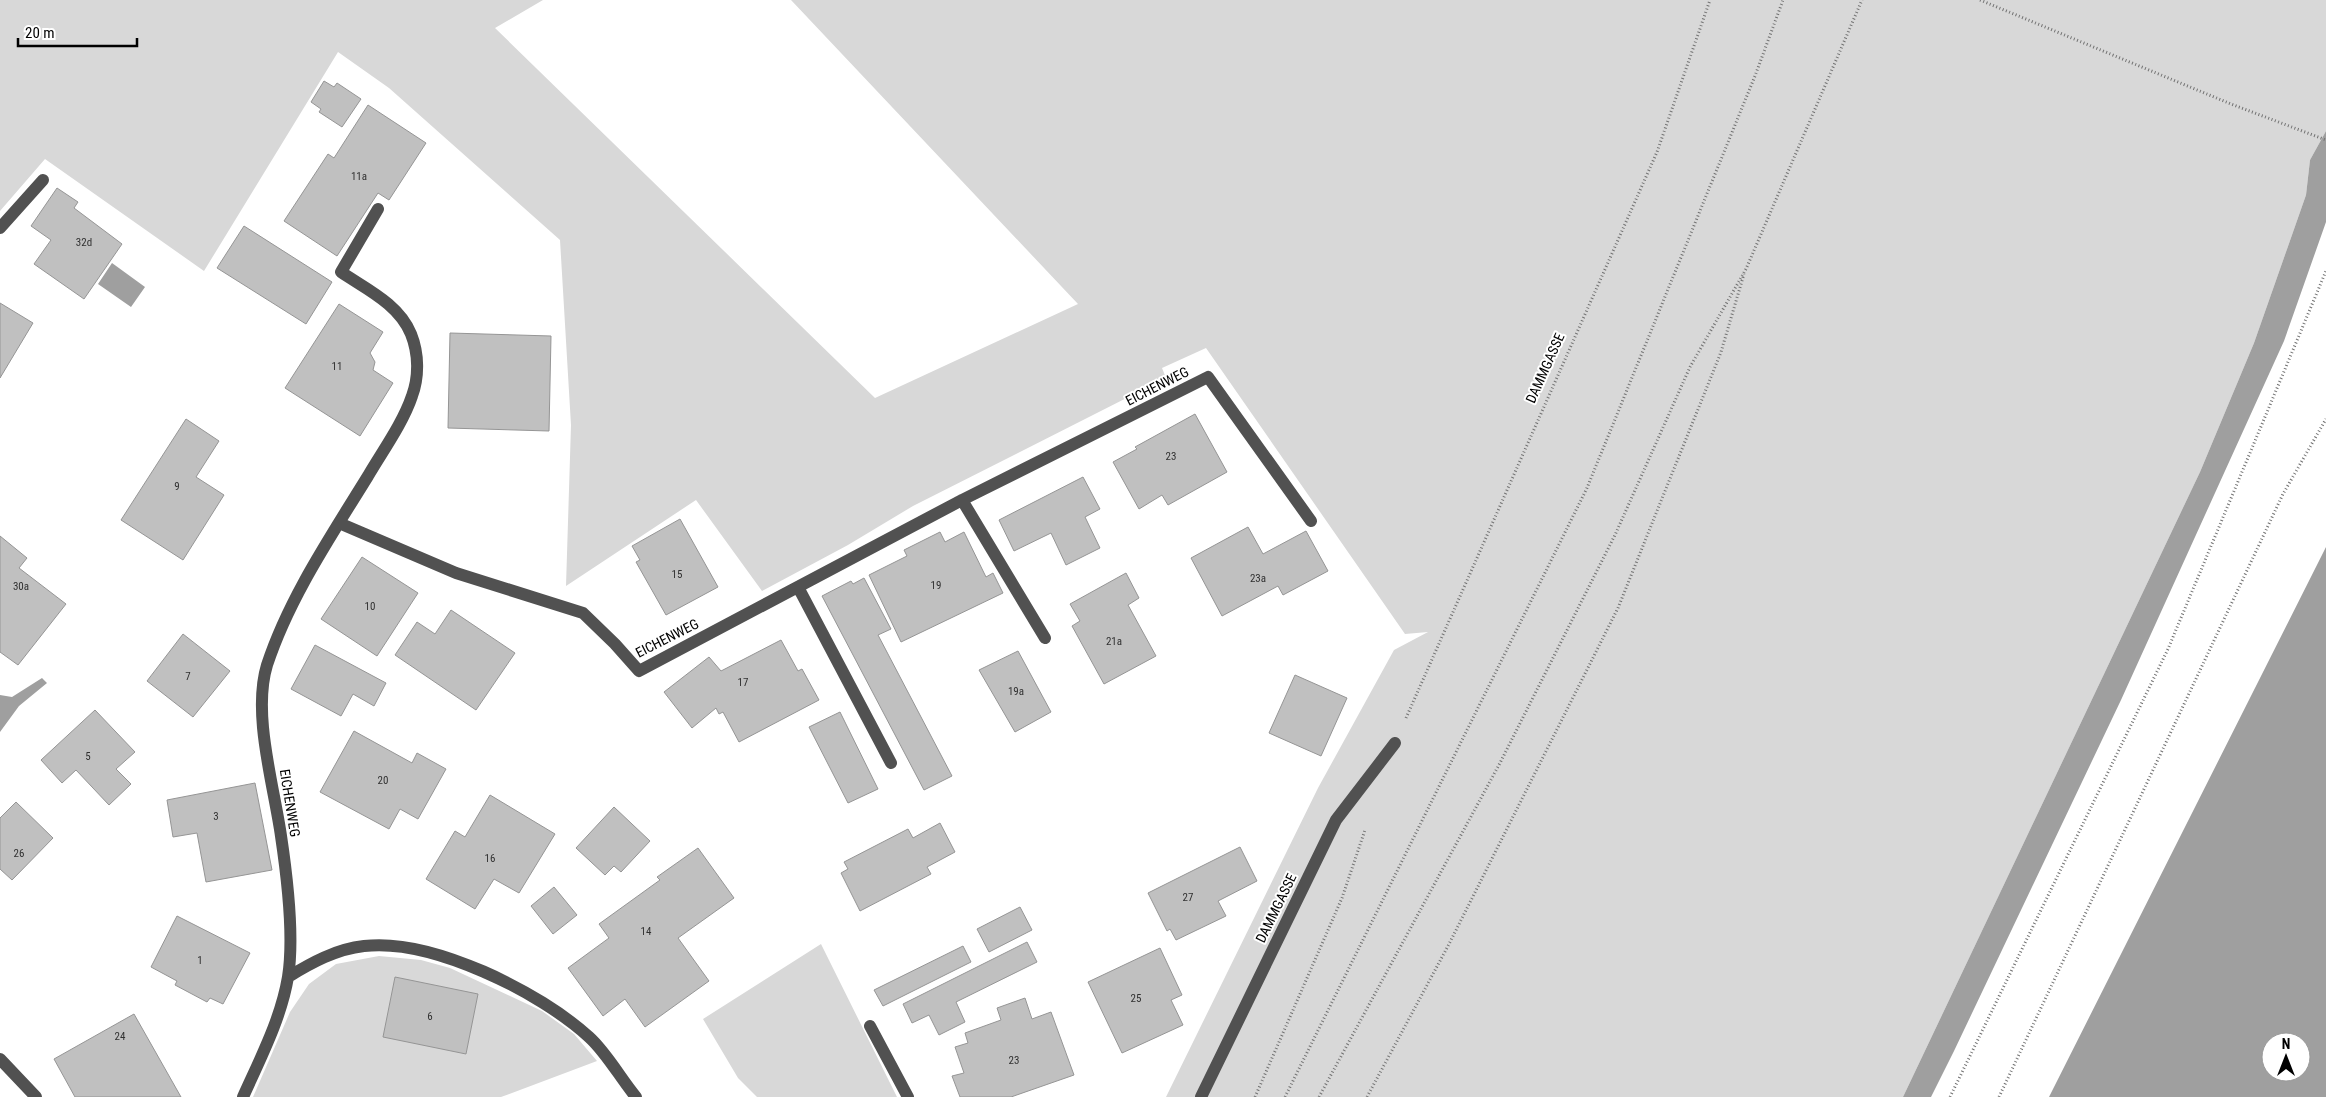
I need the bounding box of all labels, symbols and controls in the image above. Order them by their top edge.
scale bar [18,15,136,47]
text: 20 m [25,24,55,42]
house number: 11a [351,170,367,183]
house number: 32d [76,236,92,249]
street label: DAMMGASSE [1522,331,1568,405]
house number: 11 [332,360,342,373]
street label: EICHENWEG [1123,363,1191,409]
house number: 23 [1166,450,1176,463]
house number: 9 [174,480,180,493]
house number: 15 [672,568,682,581]
house number: 23a [1250,572,1266,585]
house number: 19 [931,579,941,592]
house number: 30a [13,580,29,593]
house number: 10 [365,600,375,613]
street label: EICHENWEG [633,615,701,661]
house number: 21a [1106,635,1122,648]
house number: 7 [185,670,191,683]
house number: 17 [738,676,748,689]
house number: 19a [1008,685,1024,698]
house number: 5 [85,750,91,763]
street label: EICHENWEG [277,768,303,838]
house number: 20 [378,774,388,787]
house number: 3 [213,810,219,823]
house number: 26 [14,847,24,860]
house number: 16 [485,852,495,865]
street label: DAMMGASSE [1252,871,1300,945]
house number: 27 [1183,891,1193,904]
house number: 14 [641,925,652,938]
house number: 1 [197,954,203,967]
house number: 25 [1131,992,1141,1005]
house number: 6 [427,1010,433,1023]
house number: 24 [115,1030,126,1043]
north arrow [2261,1032,2311,1082]
text: N [2282,1036,2290,1052]
house number: 23 [1009,1054,1019,1067]

